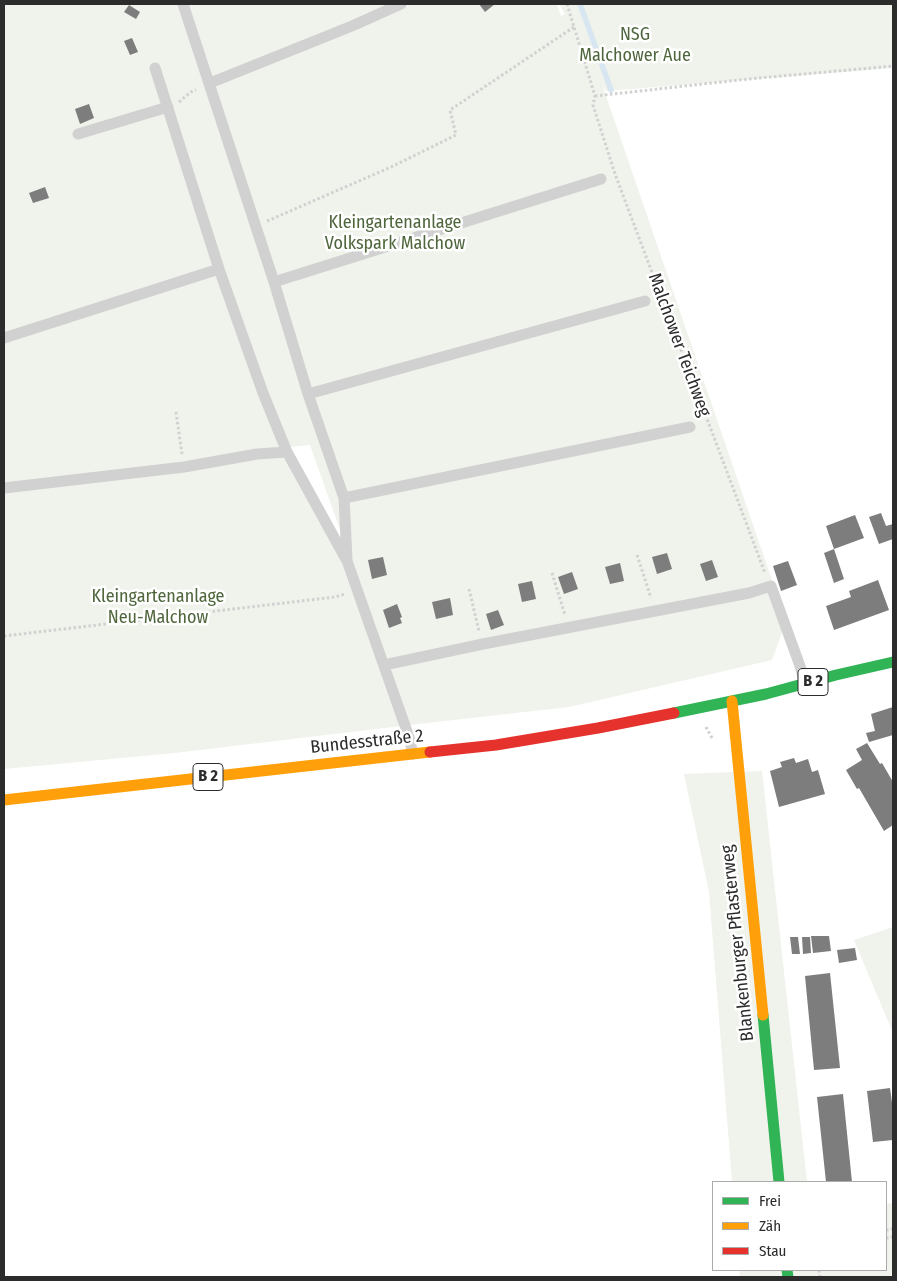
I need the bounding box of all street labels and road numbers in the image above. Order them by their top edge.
street label: Malchower Teichweg [643,270,715,420]
road number: B 2 [798,669,828,696]
street label: Bundesstraße 2 [309,725,425,759]
road number: B 2 [193,764,223,790]
street label: Blankenburger Pflasterweg [717,844,759,1042]

